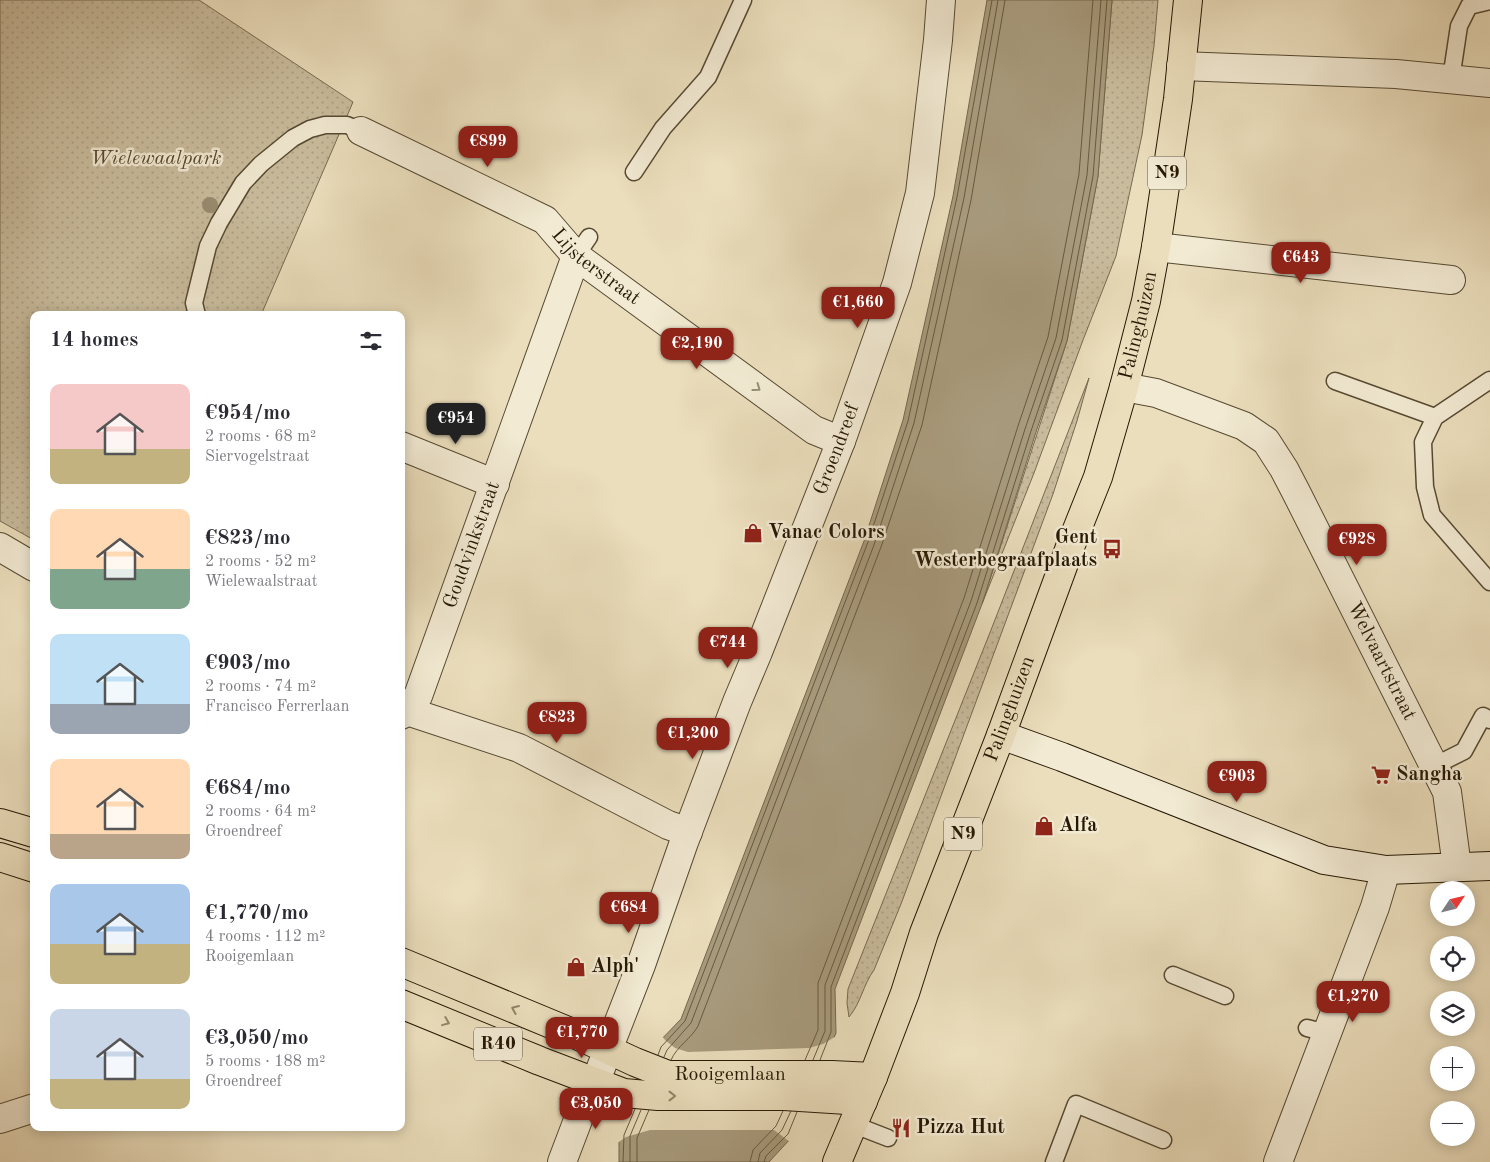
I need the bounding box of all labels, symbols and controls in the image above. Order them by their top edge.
pin: €899 [458,126,518,168]
text: €899 [469,134,507,150]
park label: Wielewaalpark [90,149,222,169]
road number: N9 [1148,156,1186,190]
street label: Lijsterstraat [547,225,644,309]
pin: €643 [1271,242,1331,284]
text: €643 [1282,250,1320,266]
street label: Palinghuizen [1116,270,1161,382]
pin: €1,660 [817,286,899,329]
text: €1,660 [833,295,883,311]
icon: filters [357,327,385,355]
pin: €2,190 [656,328,738,370]
text: 14 homes [50,330,138,351]
text: €2,190 [672,336,722,352]
one-way arrow [751,382,760,391]
street label: Groendreef [811,400,864,498]
pin: €954 [426,402,486,445]
text: €954/mo [205,403,291,424]
icon: home [90,404,150,464]
text: €954 [437,411,475,427]
text: 2 rooms · 68 m² [205,429,316,445]
text: Siervogelstraat [205,449,310,465]
street label: Goudvinkstraat [440,479,504,611]
shop icon: Vanac Colors [742,522,764,544]
place label: Vanac Colors [768,523,885,543]
pin: €928 [1327,524,1387,566]
text: €823/mo [205,528,291,549]
place label: Gent Westerbegraafplaats [914,528,1097,571]
icon: home [90,529,150,589]
text: €928 [1338,532,1376,548]
bus stop icon: Gent Westerbegraafplaats [1101,538,1123,560]
text: 2 rooms · 52 m² [205,554,316,570]
text: Wielewaalstraat [205,574,317,590]
street label: Welvaartstraat [1343,599,1419,724]
pin: €744 [698,626,758,669]
text: €744 [709,635,747,651]
text: €903/mo [205,653,291,674]
icon: home [90,654,150,714]
street label: Palinghuizen [982,654,1039,765]
text: 2 rooms · 74 m² [205,679,316,695]
text: Francisco Ferrerlaan [205,699,349,715]
pin: €823 [527,702,587,744]
text: €823 [538,710,576,726]
pin: €1,200 [652,718,734,760]
text: €1,200 [668,726,718,742]
pin: €903 [1207,760,1267,803]
supermarket icon: Sangha [1370,764,1392,786]
place label: Sangha [1396,765,1462,785]
text: €903 [1218,769,1256,785]
text: €684/mo [205,778,291,799]
icon: home [90,779,150,839]
text: 2 rooms · 64 m² [205,804,316,820]
shop icon: Alfa [1033,815,1055,837]
place label: Alfa [1059,816,1097,836]
road number: N9 [944,818,982,851]
text: Groendreef [205,824,282,840]
north arrow [1430,881,1475,926]
map controls [1430,881,1475,1146]
pin: €684 [599,892,659,934]
text: €684 [610,900,648,916]
text: €1,770/mo [205,903,309,924]
icon: home [90,904,150,964]
text: 4 rooms · 112 m² [205,929,325,945]
button: locate [1430,936,1475,981]
text: Rooigemlaan [205,949,294,965]
shop icon: Alph' [565,956,587,978]
place label: Alph' [591,957,639,977]
pin: €1,270 [1312,980,1394,1023]
text: €1,270 [1328,989,1378,1005]
button: layers [1430,991,1475,1036]
one-way arrow [511,1005,520,1015]
one-way arrow [441,1016,450,1027]
pin: €1,770 [541,1016,623,1059]
text: €1,770 [557,1025,607,1041]
text: €3,050/mo [205,1028,309,1049]
road number: R40 [474,1028,522,1060]
icon: home [90,1029,150,1089]
button: + [1430,1046,1475,1091]
text: 5 rooms · 188 m² [205,1054,325,1070]
street label: Rooigemlaan [674,1065,786,1085]
text: Groendreef [205,1074,282,1090]
pin: €3,050 [555,1088,637,1130]
one-way arrow [668,1091,676,1101]
text: €3,050 [571,1096,621,1112]
button: − [1430,1101,1475,1146]
restaurant icon: Pizza Hut [890,1117,912,1139]
place label: Pizza Hut [916,1118,1005,1138]

